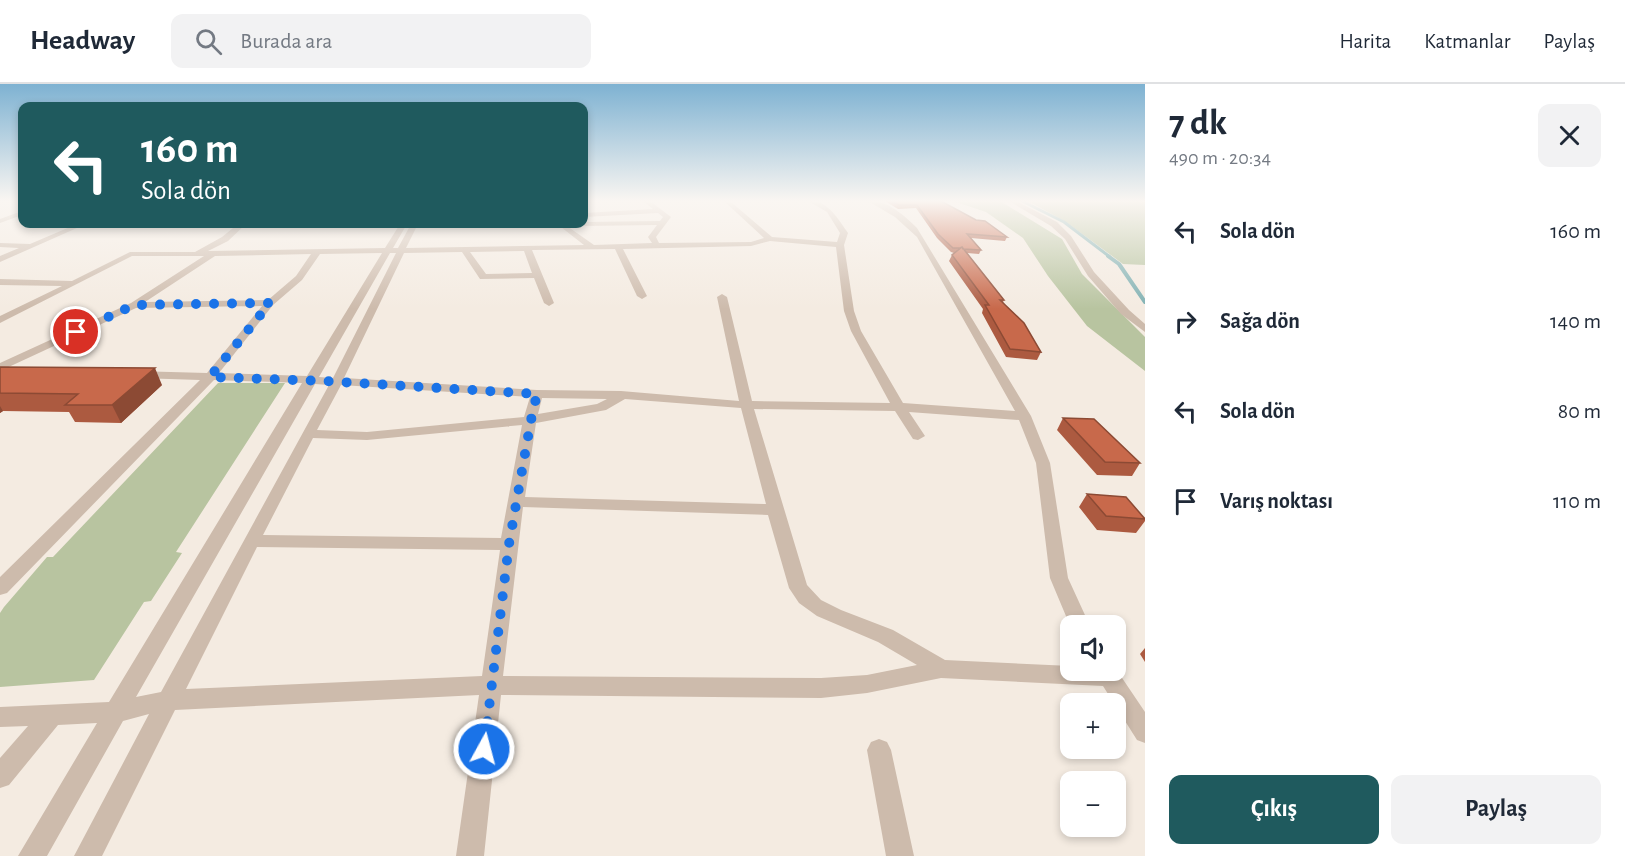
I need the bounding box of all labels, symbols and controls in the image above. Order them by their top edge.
search box [171,14,591,68]
icon: search [192,25,225,58]
text: Headway [30,27,135,55]
text: Burada ara [240,30,332,52]
text: Harita [1340,31,1391,52]
text: Katmanlar [1424,31,1511,52]
text: Paylaş [1544,31,1595,52]
button: close [1538,104,1601,167]
text: 7 dk [1169,105,1227,141]
icon: left [42,126,120,204]
text: 160 m [141,128,239,170]
text: 490 m · 20:34 [1169,148,1271,168]
text: Sola dön [141,177,231,204]
icon: left [1169,215,1202,248]
text: Sola dön [1220,220,1295,242]
text: 160 m [1550,220,1601,242]
icon: right [1169,305,1202,338]
pin [50,306,101,357]
text: Sağa dön [1220,310,1300,332]
text: 140 m [1550,310,1601,332]
icon: arrive [59,315,92,348]
icon: left [1169,395,1202,428]
text: Sola dön [1220,400,1295,422]
text: 80 m [1558,400,1601,422]
icon: arrive [1169,485,1202,518]
text: Varış noktası [1220,490,1333,512]
text: 110 m [1553,490,1601,512]
map controls [1060,615,1126,837]
button: sound [1060,615,1126,681]
button: + [1060,693,1126,759]
position arrow [452,717,516,781]
button: − [1060,771,1126,837]
button: Çıkış [1169,775,1379,844]
button: Paylaş [1391,775,1601,844]

